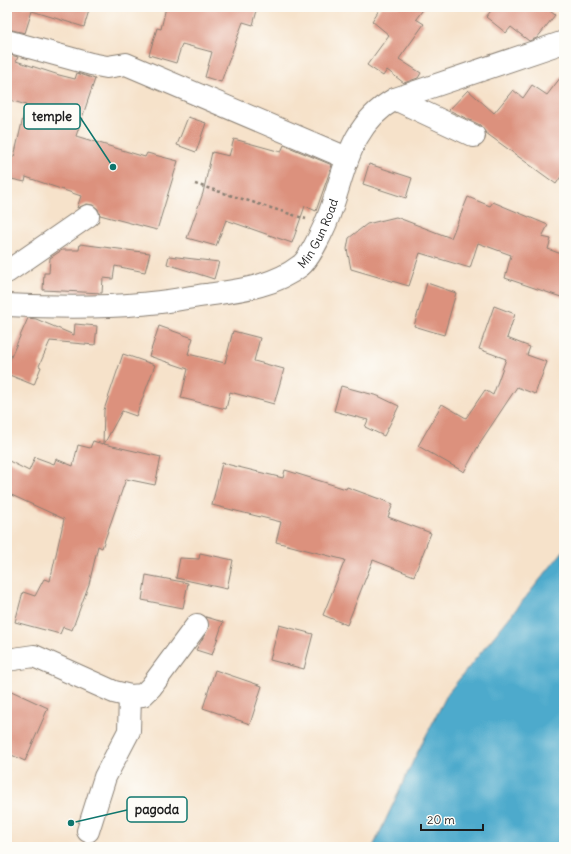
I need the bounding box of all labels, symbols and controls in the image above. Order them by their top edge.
callout: temple [24,104,80,129]
text: temple [32,108,72,125]
street label: Min Gun Road [294,197,341,271]
callout: pagoda [127,797,187,822]
text: pagoda [135,801,180,818]
scale bar [421,806,483,832]
text: 20 m [427,812,455,827]

